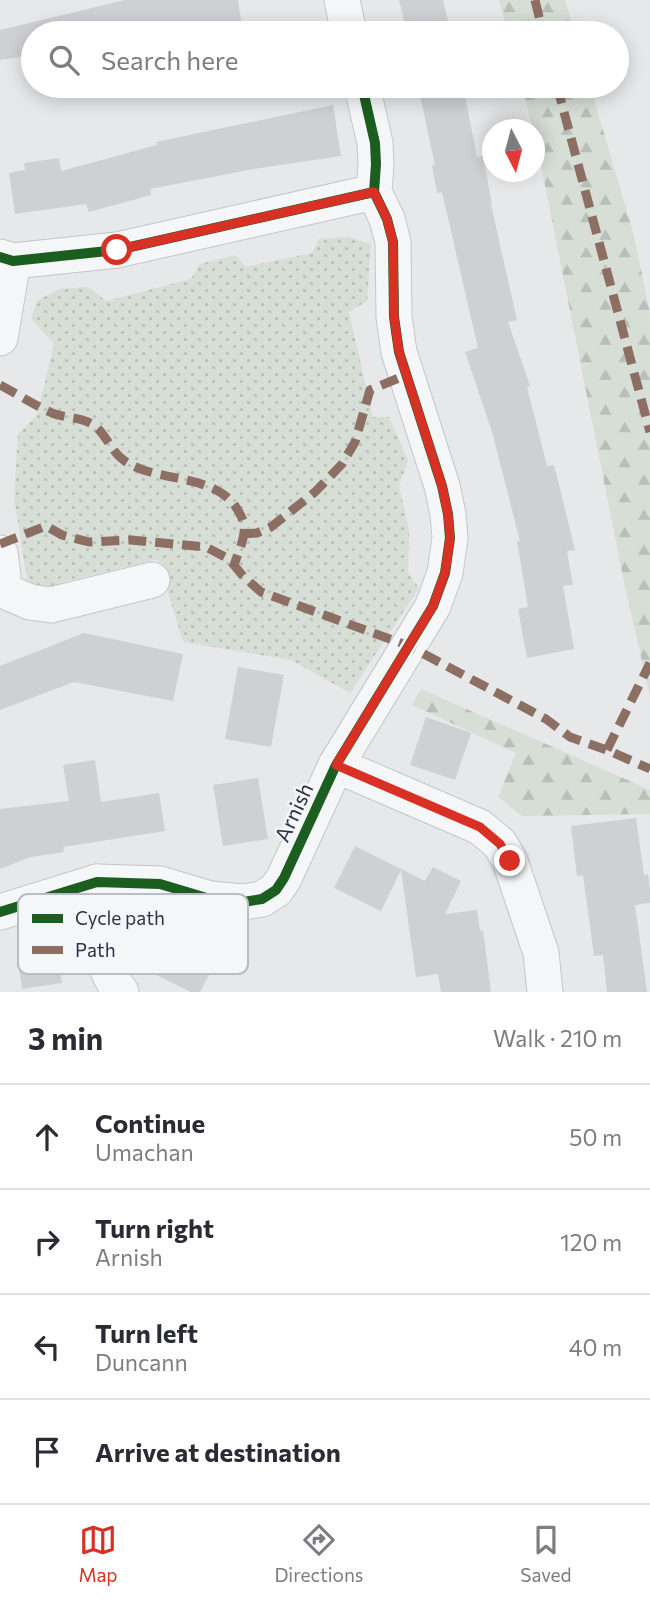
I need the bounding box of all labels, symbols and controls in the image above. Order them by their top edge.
search box [21,21,629,98]
icon: search [45,41,83,79]
text: Search here [101,44,239,75]
north arrow [482,119,545,182]
route start [101,234,132,265]
street label: Arnish [269,779,317,845]
route end [494,845,525,876]
legend [18,894,248,974]
text: Cycle path [75,906,165,929]
text: Path [75,938,116,961]
text: 3 min [28,1019,103,1056]
text: Walk · 210 m [493,1024,622,1052]
text: Continue [95,1107,205,1138]
icon: ahead [28,1118,66,1156]
text: 50 m [569,1123,622,1151]
text: Umachan [95,1138,194,1166]
text: Turn right [95,1212,214,1243]
icon: right [28,1223,66,1261]
text: 120 m [560,1228,622,1256]
text: Arnish [95,1243,163,1271]
text: Turn left [95,1317,198,1348]
icon: left [28,1328,66,1366]
text: 40 m [569,1333,622,1361]
text: Duncann [95,1348,188,1376]
icon: arrive [28,1433,66,1471]
text: Arrive at destination [95,1436,341,1467]
tab: Map [78,1521,118,1586]
tab: Directions [274,1521,364,1586]
tab: Saved [520,1521,572,1586]

